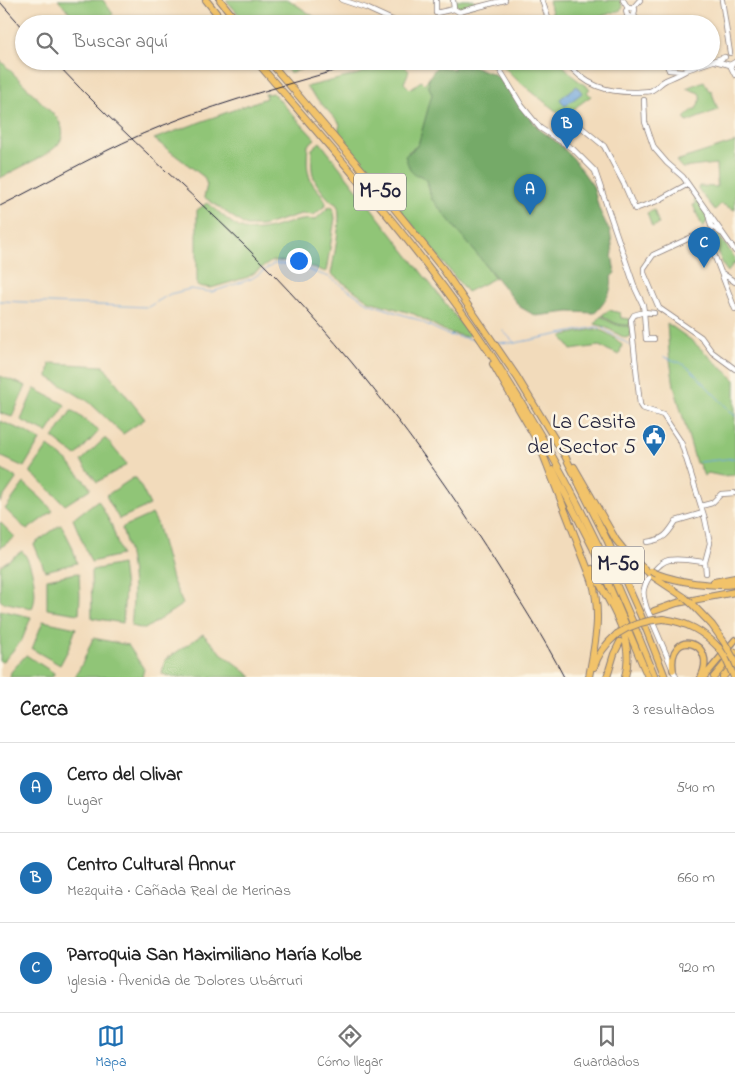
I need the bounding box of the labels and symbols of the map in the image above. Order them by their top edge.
pin: B [551,108,583,149]
road number: M-50 [354,173,406,210]
pin: A [514,174,546,215]
pin: C [688,227,720,268]
your location [286,248,312,274]
place label: La Casita del Sector 5 [527,407,636,464]
public building icon: La Casita del Sector 5 [641,423,667,457]
road number: M-50 [592,546,644,584]

